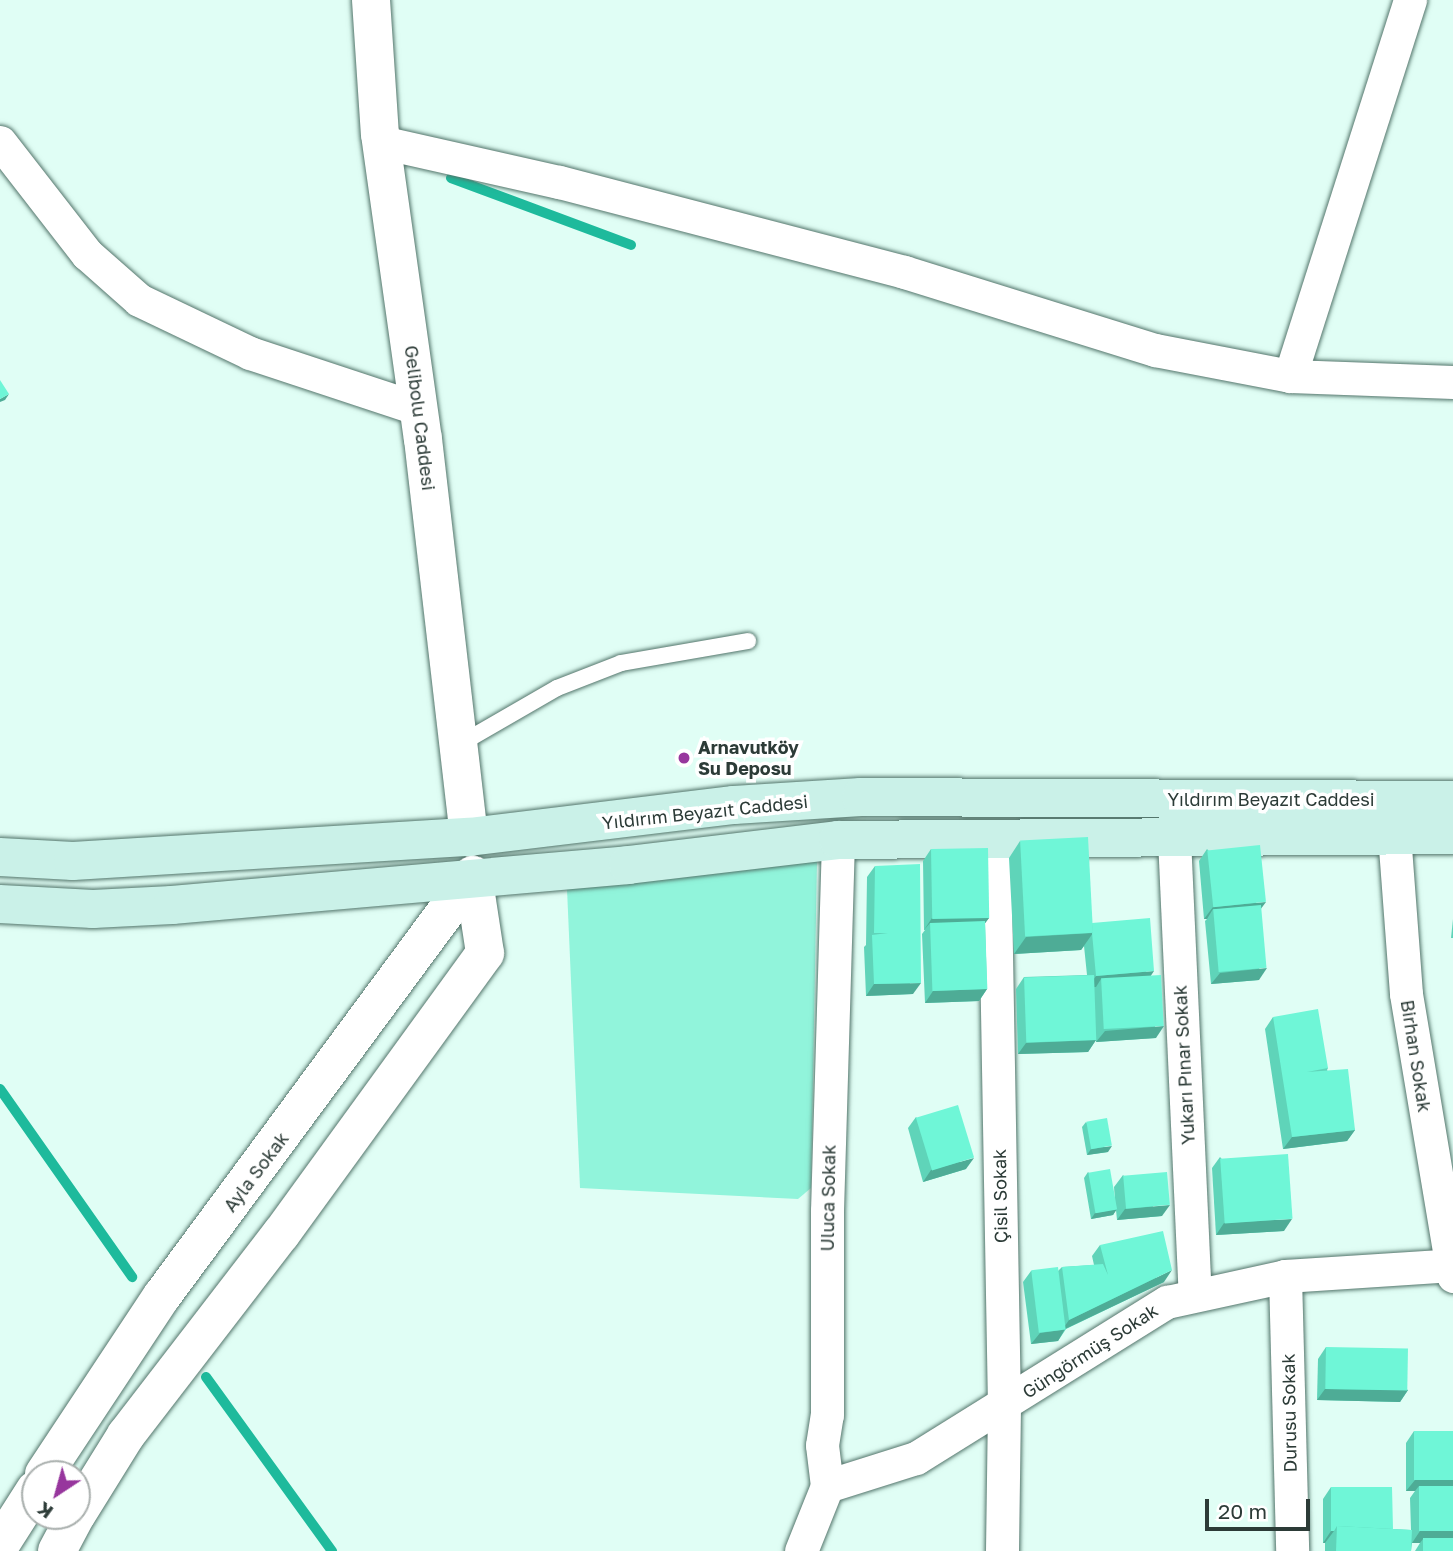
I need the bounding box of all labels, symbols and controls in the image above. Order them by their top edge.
street label: Gelibolu Caddesi [400,344,440,492]
place label: Arnavutköy Su Deposu [698,737,799,780]
marker: Arnavutköy Su Deposu [676,750,692,766]
street label: Yıldırım Beyazıt Caddesi [1168,788,1374,810]
street label: Yıldırım Beyazıt Caddesi [601,790,809,834]
street label: Yukarı Pınar Sokak [1169,985,1199,1145]
street label: Birhan Sokak [1396,998,1436,1114]
street label: Ayla Sokak [219,1128,293,1216]
street label: Uluca Sokak [816,1144,840,1252]
street label: Çisil Sokak [988,1149,1012,1243]
street label: Güngörmüş Sokak [1018,1299,1162,1403]
street label: Durusu Sokak [1277,1353,1301,1473]
north arrow [21,1460,91,1530]
scale bar [1208,1484,1313,1528]
text: K [32,1497,57,1524]
text: 20 m [1218,1498,1267,1524]

